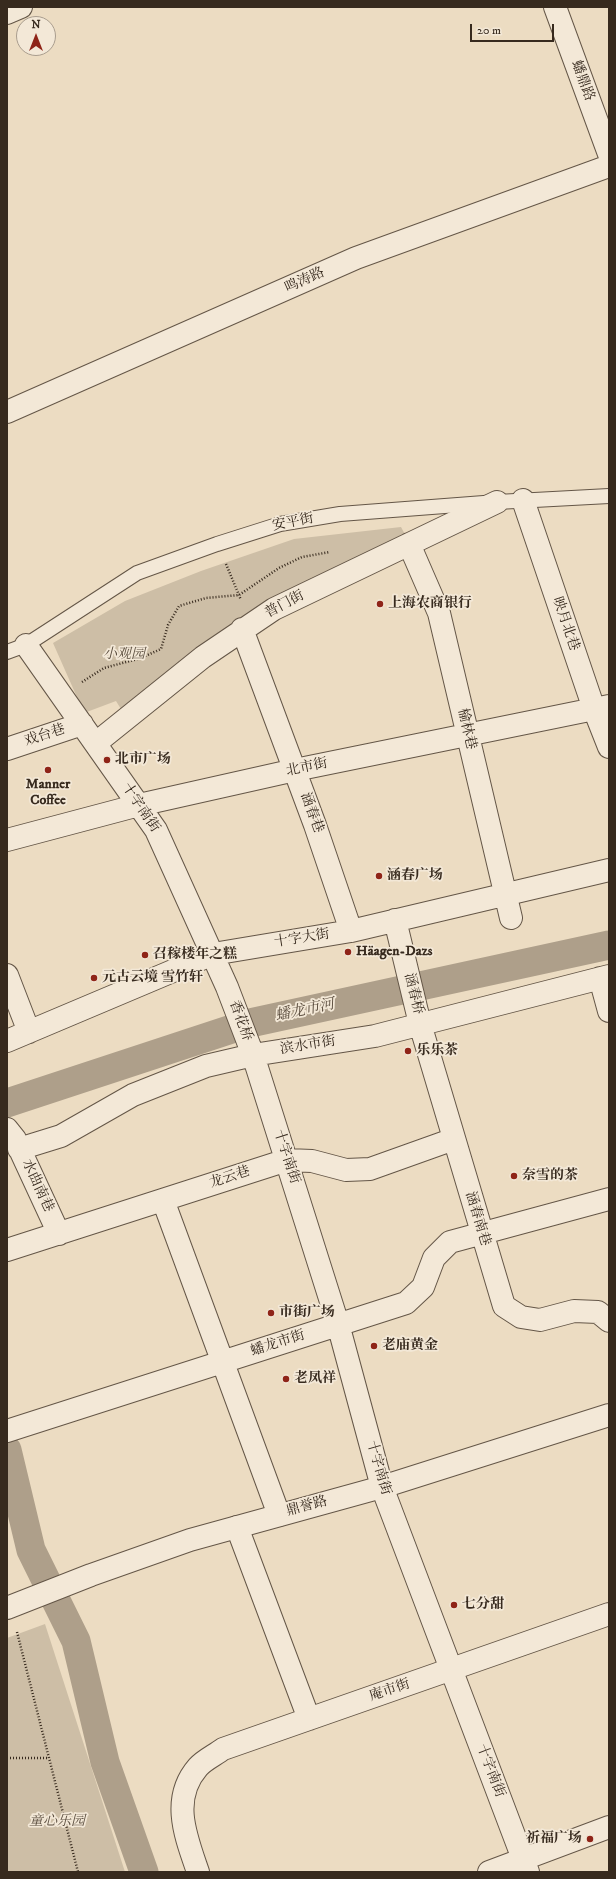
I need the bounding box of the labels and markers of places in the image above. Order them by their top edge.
place label: 上海农商银行 [388,596,472,612]
marker: 上海农商银行 [375,599,385,609]
place label: 北市广场 [115,752,171,768]
marker: 北市广场 [102,755,112,765]
marker: Manner Coffee [43,765,53,775]
place label: Manner Coffee [26,777,70,810]
place label: 涵春广场 [387,868,443,884]
marker: 涵春广场 [374,871,384,881]
place label: Häagen-Dazs [356,944,432,960]
place label: 召稼楼年之糕 [153,947,237,963]
marker: Häagen-Dazs [343,947,353,957]
marker: 召稼楼年之糕 [140,950,150,960]
place label: 元古云境 雪竹轩 [102,970,203,986]
marker: 元古云境 雪竹轩 [89,973,99,983]
place label: 乐乐茶 [416,1043,458,1059]
marker: 乐乐茶 [403,1046,413,1056]
place label: 奈雪的茶 [522,1168,578,1184]
marker: 奈雪的茶 [509,1171,519,1181]
place label: 市街广场 [279,1305,335,1321]
marker: 市街广场 [266,1308,276,1318]
place label: 老庙黄金 [382,1338,438,1354]
marker: 老庙黄金 [369,1341,379,1351]
place label: 老凤祥 [294,1371,336,1387]
marker: 老凤祥 [281,1374,291,1384]
place label: 七分甜 [462,1597,504,1613]
marker: 七分甜 [449,1600,459,1610]
place label: 祈福广场 [526,1831,582,1847]
marker: 祈福广场 [585,1834,595,1844]

